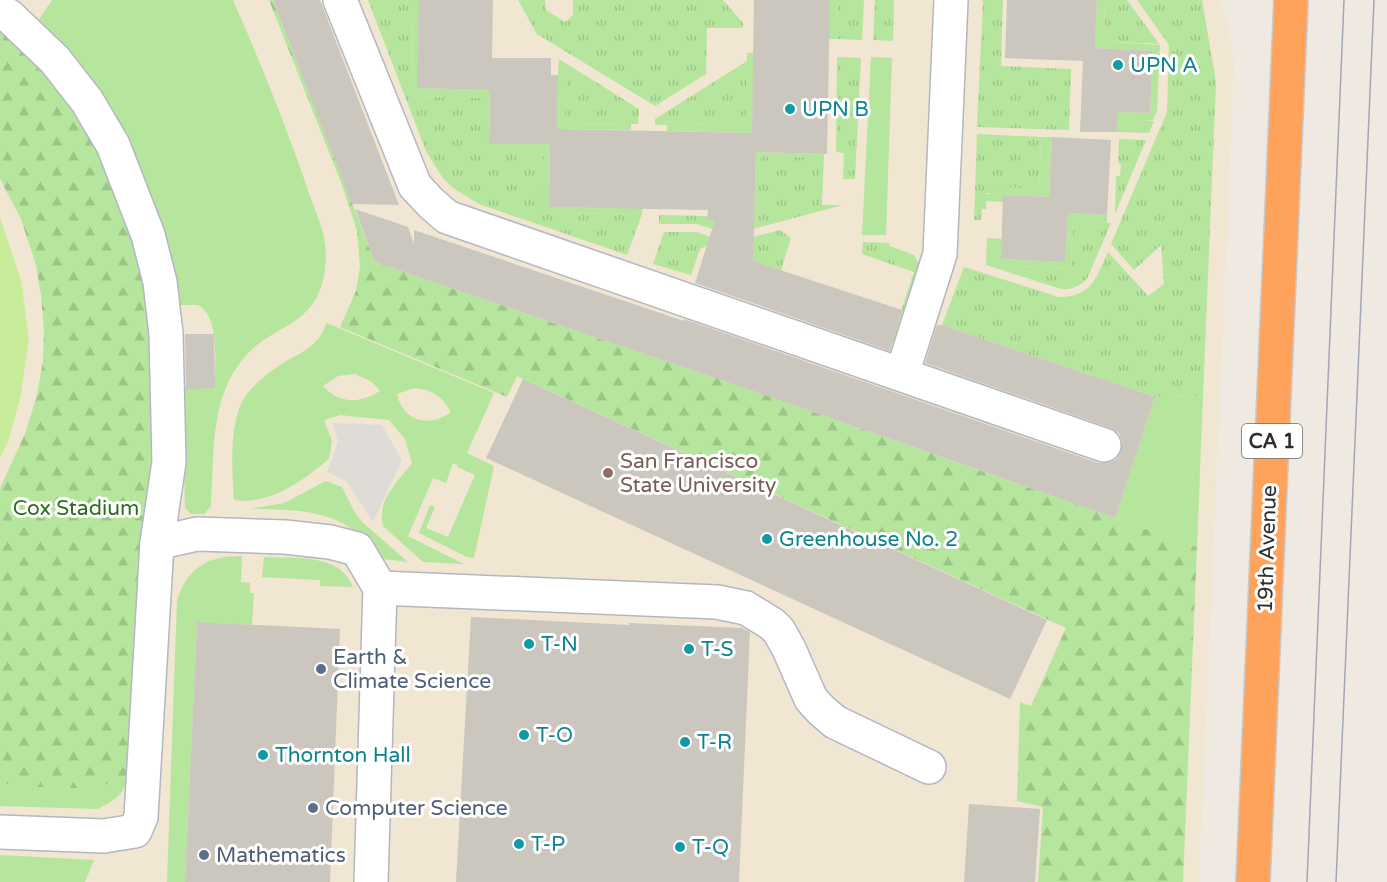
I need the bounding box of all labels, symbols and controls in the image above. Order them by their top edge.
place label: UPN A [1130,53,1198,78]
marker: UPN A [1111,58,1125,72]
place label: UPN B [802,97,869,122]
marker: UPN B [783,102,797,116]
road number: CA 1 [1242,424,1302,458]
place label: San Francisco State University [620,449,776,498]
marker: San Francisco State University [601,466,615,480]
street label: 19th Avenue [1253,485,1282,613]
park label: Cox Stadium [13,496,139,521]
place label: Greenhouse No. 2 [779,527,958,552]
marker: Greenhouse No. 2 [760,532,774,546]
place label: T-N [541,632,578,657]
marker: T-N [522,637,536,651]
place label: T-S [701,637,734,662]
marker: T-S [682,642,696,656]
place label: Earth & Climate Science [333,645,491,694]
marker: Earth & Climate Science [314,662,328,676]
place label: T-O [536,723,573,748]
marker: T-O [517,728,531,742]
place label: T-R [697,730,732,755]
marker: T-R [678,735,692,749]
place label: Thornton Hall [275,743,411,768]
marker: Thornton Hall [256,748,270,762]
place label: Computer Science [325,796,508,821]
marker: Computer Science [306,801,320,815]
place label: T-P [531,832,565,857]
place label: T-Q [692,835,729,860]
marker: T-P [512,837,526,851]
marker: T-Q [673,840,687,854]
place label: Mathematics [216,843,346,868]
marker: Mathematics [197,848,211,862]

